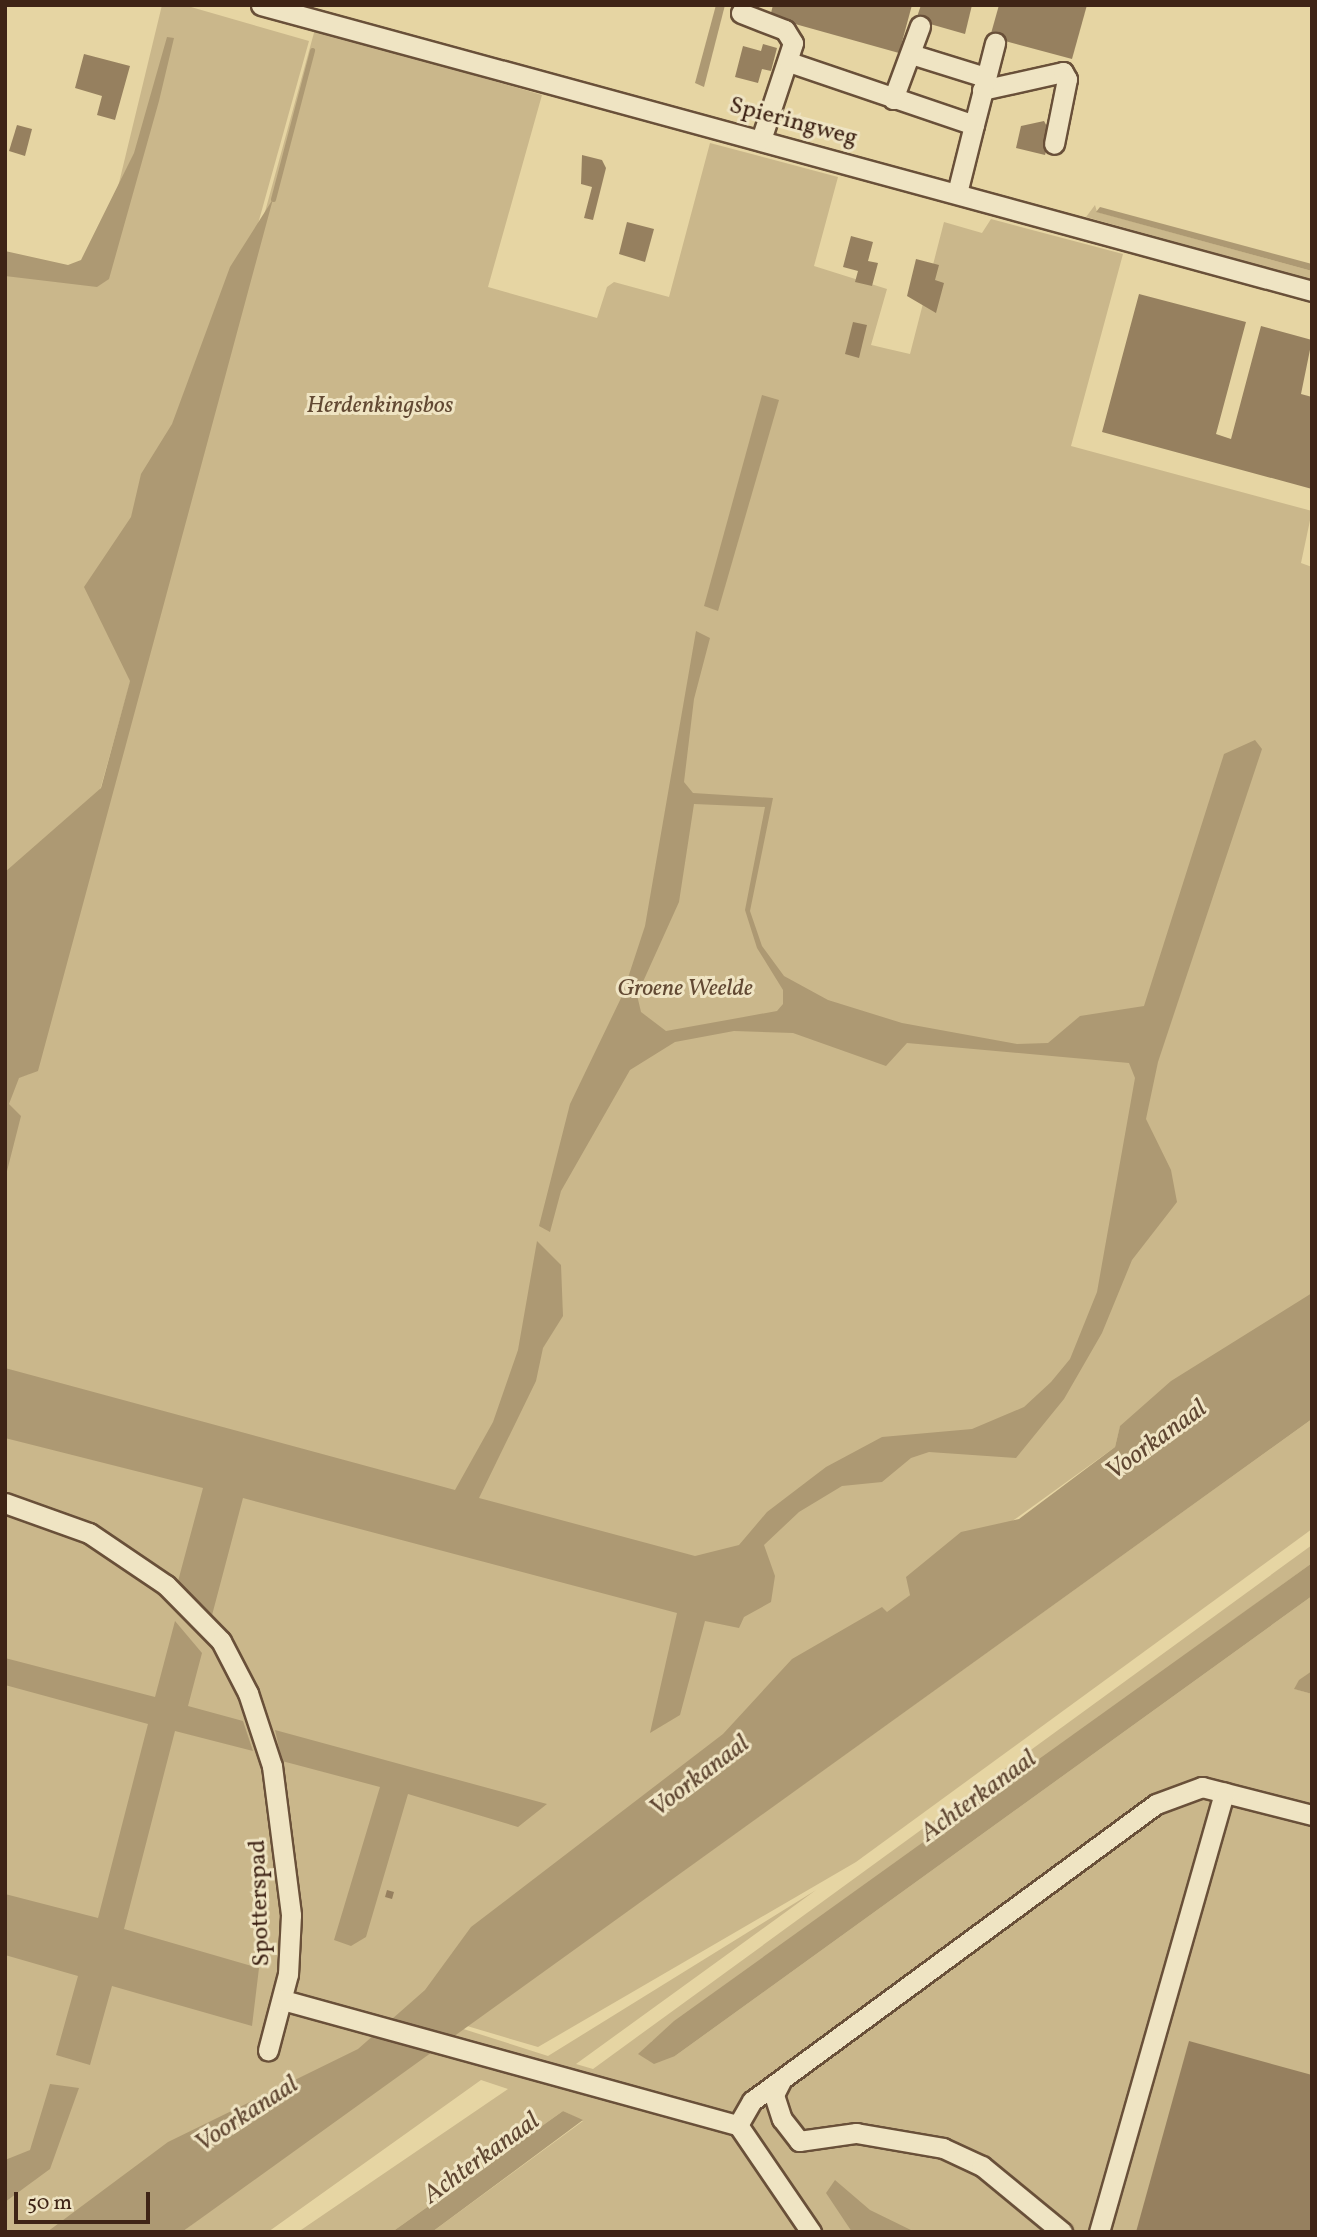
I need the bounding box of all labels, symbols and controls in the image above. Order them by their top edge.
street label: Spieringweg [726,92,860,154]
park label: Herdenkingsbos [307,393,453,421]
park label: Groene Weelde [617,976,753,1004]
water label: Voorkanaal [1100,1394,1214,1488]
water label: Voorkanaal [644,1729,756,1825]
water label: Achterkanaal [915,1744,1043,1850]
street label: Spotterspad [244,1839,278,1967]
water label: Voorkanaal [189,2070,305,2160]
water label: Achterkanaal [418,2106,546,2212]
scale bar [18,2178,154,2222]
text: 50 m [27,2189,72,2218]

